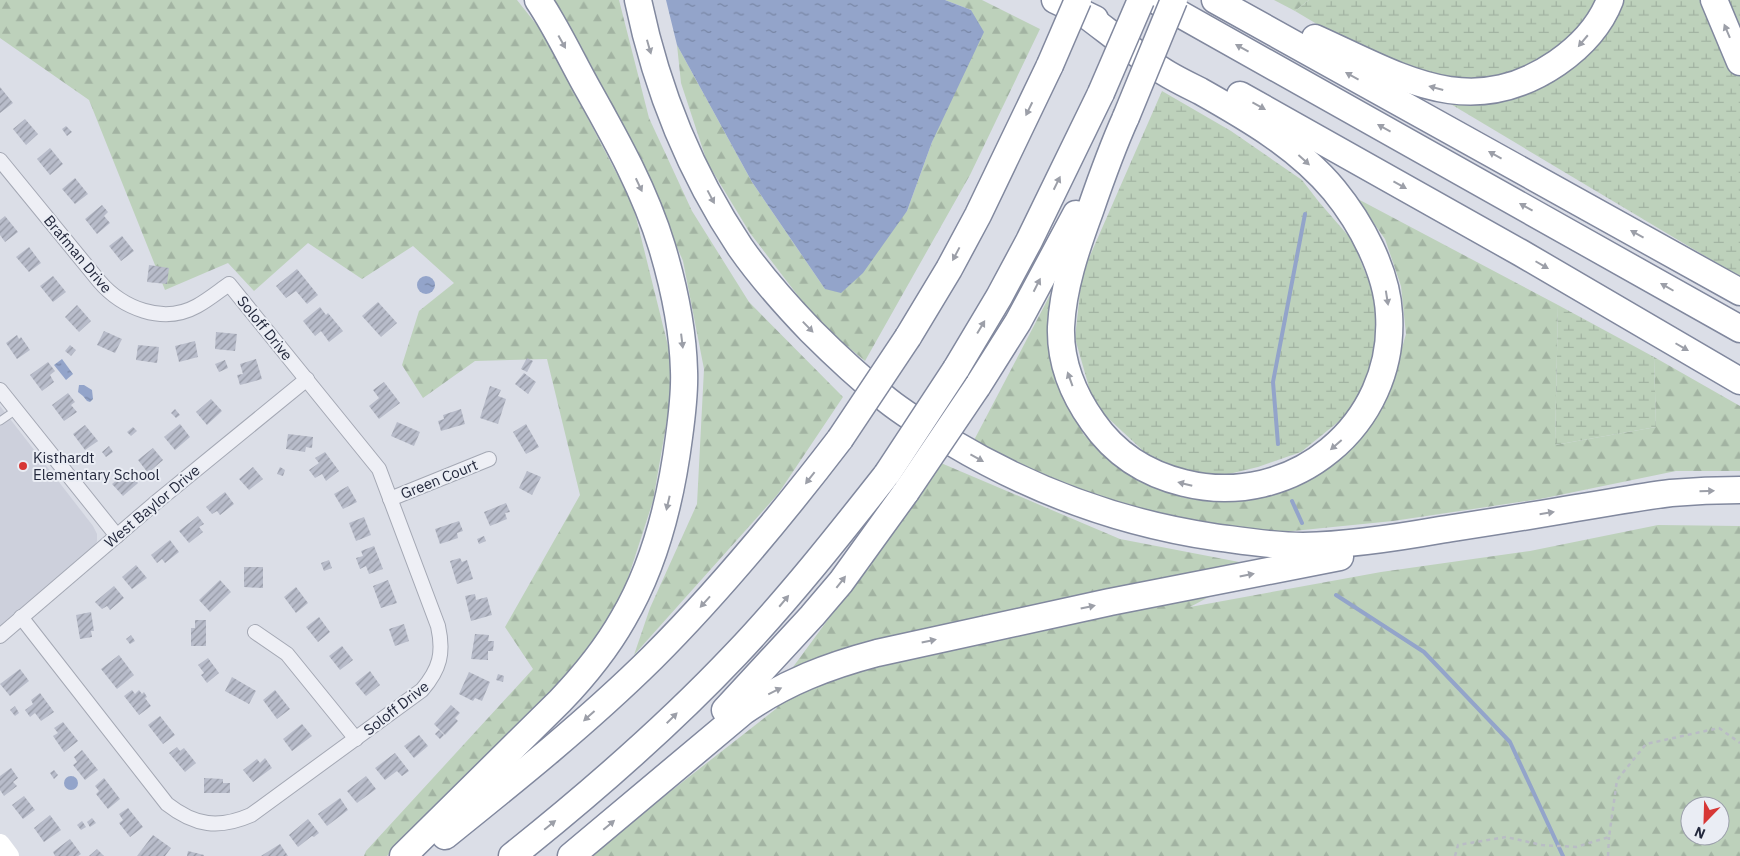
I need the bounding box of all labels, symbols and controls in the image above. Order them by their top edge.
one-way arrow [1723,23,1731,38]
one-way arrow [1578,34,1589,47]
one-way arrow [558,35,566,50]
one-way arrow [646,40,654,55]
one-way arrow [1235,44,1250,52]
one-way arrow [1345,72,1360,80]
one-way arrow [1428,84,1443,92]
one-way arrow [1025,102,1033,116]
one-way arrow [1251,102,1266,110]
one-way arrow [1377,123,1391,132]
one-way arrow [1487,151,1502,159]
one-way arrow [1298,154,1310,166]
one-way arrow [1053,176,1062,191]
one-way arrow [634,178,643,193]
one-way arrow [1394,181,1407,190]
one-way arrow [706,191,715,204]
one-way arrow [1518,203,1533,211]
street label: Brafman Drive [40,211,116,297]
one-way arrow [1630,229,1643,238]
one-way arrow [952,248,961,261]
one-way arrow [1535,261,1548,270]
one-way arrow [1033,277,1041,292]
one-way arrow [1661,283,1674,292]
one-way arrow [1384,290,1392,306]
street label: Soloff Drive [233,292,297,364]
one-way arrow [977,320,986,333]
one-way arrow [802,321,814,333]
one-way arrow [678,334,686,350]
one-way arrow [1675,343,1690,351]
one-way arrow [1066,372,1073,387]
one-way arrow [1331,439,1343,451]
place label: Kisthardt Elementary School [33,448,160,484]
one-way arrow [971,453,984,462]
street label: Green Court [398,455,480,503]
marker: Kisthardt Elementary School [17,460,29,472]
street label: West Baylor Drive [100,460,204,552]
one-way arrow [805,471,815,485]
one-way arrow [1178,480,1193,488]
one-way arrow [1700,486,1716,494]
one-way arrow [664,495,672,510]
one-way arrow [1539,509,1555,517]
one-way arrow [1240,571,1256,579]
one-way arrow [835,575,846,588]
one-way arrow [779,594,790,607]
one-way arrow [699,596,711,608]
one-way arrow [1081,603,1096,611]
one-way arrow [922,637,937,645]
street label: Soloff Drive [360,677,432,739]
one-way arrow [768,687,782,695]
one-way arrow [584,710,596,722]
one-way arrow [666,712,678,724]
north arrow [1680,796,1730,846]
one-way arrow [602,819,615,830]
one-way arrow [543,820,556,831]
text: N [1692,823,1708,843]

